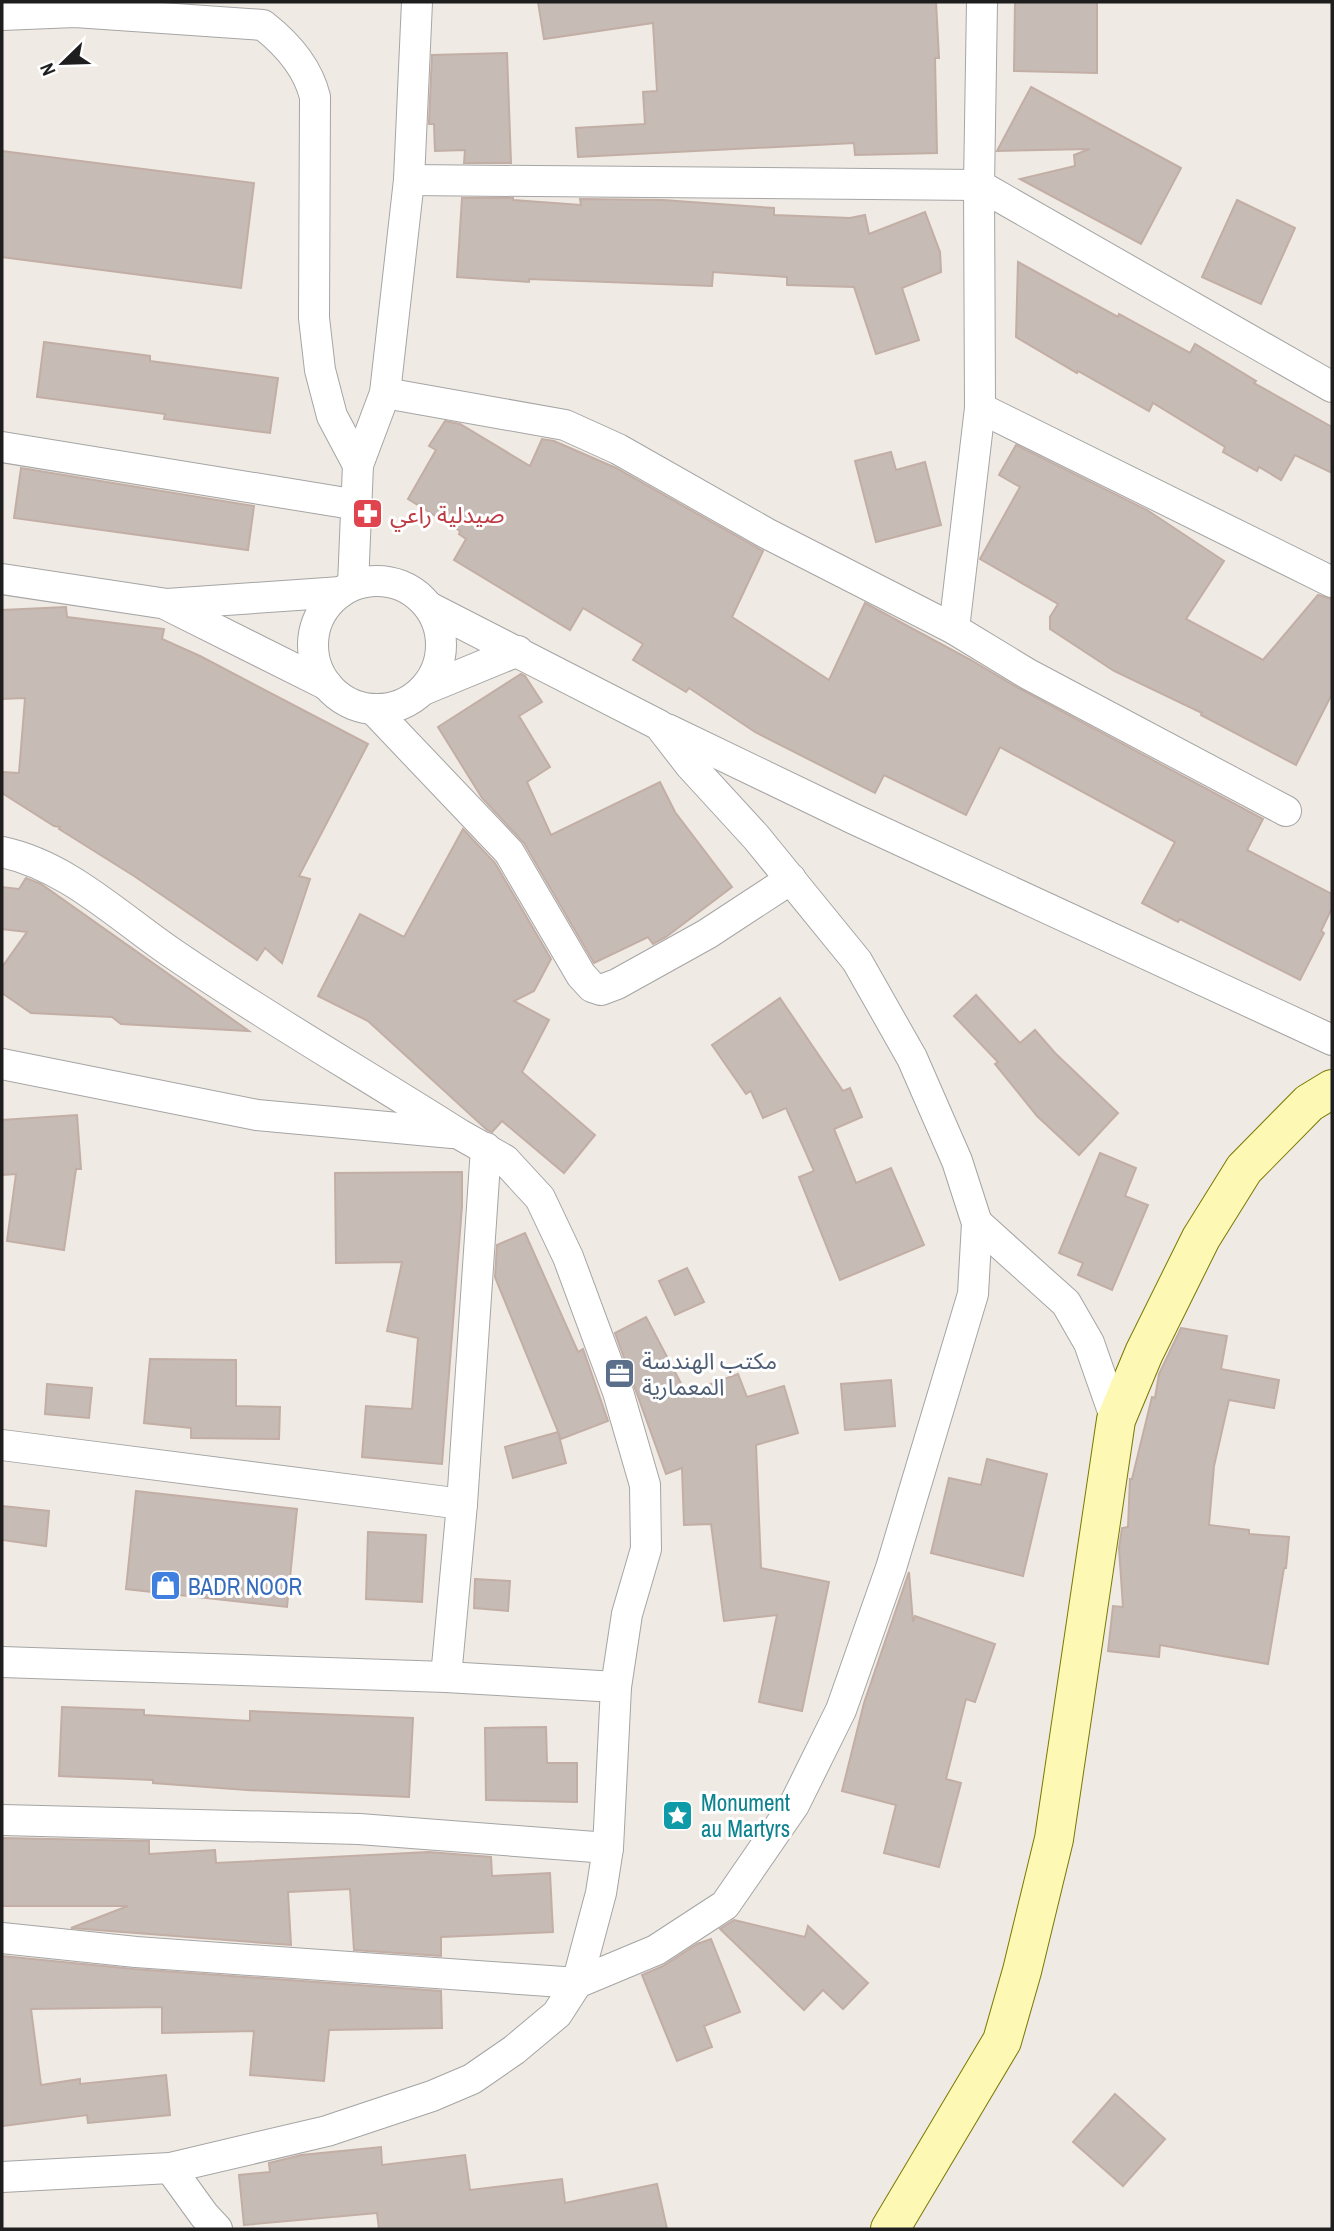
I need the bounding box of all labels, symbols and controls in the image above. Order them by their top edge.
north arrow [28,28,98,98]
text: N [33,59,62,80]
pharmacy icon: صيدلية راعي [350,497,384,531]
place label: صيدلية راعي [390,499,504,532]
place label: مكتب الهندسة المعمارية [642,1345,777,1402]
office icon: مكتب الهندسة المعمارية [602,1356,636,1390]
shop icon: BADR NOOR [148,1569,182,1603]
place label: BADR NOOR [188,1571,303,1602]
place label: Monument au Martyrs [701,1787,790,1844]
place icon: Monument au Martyrs [661,1798,695,1832]

